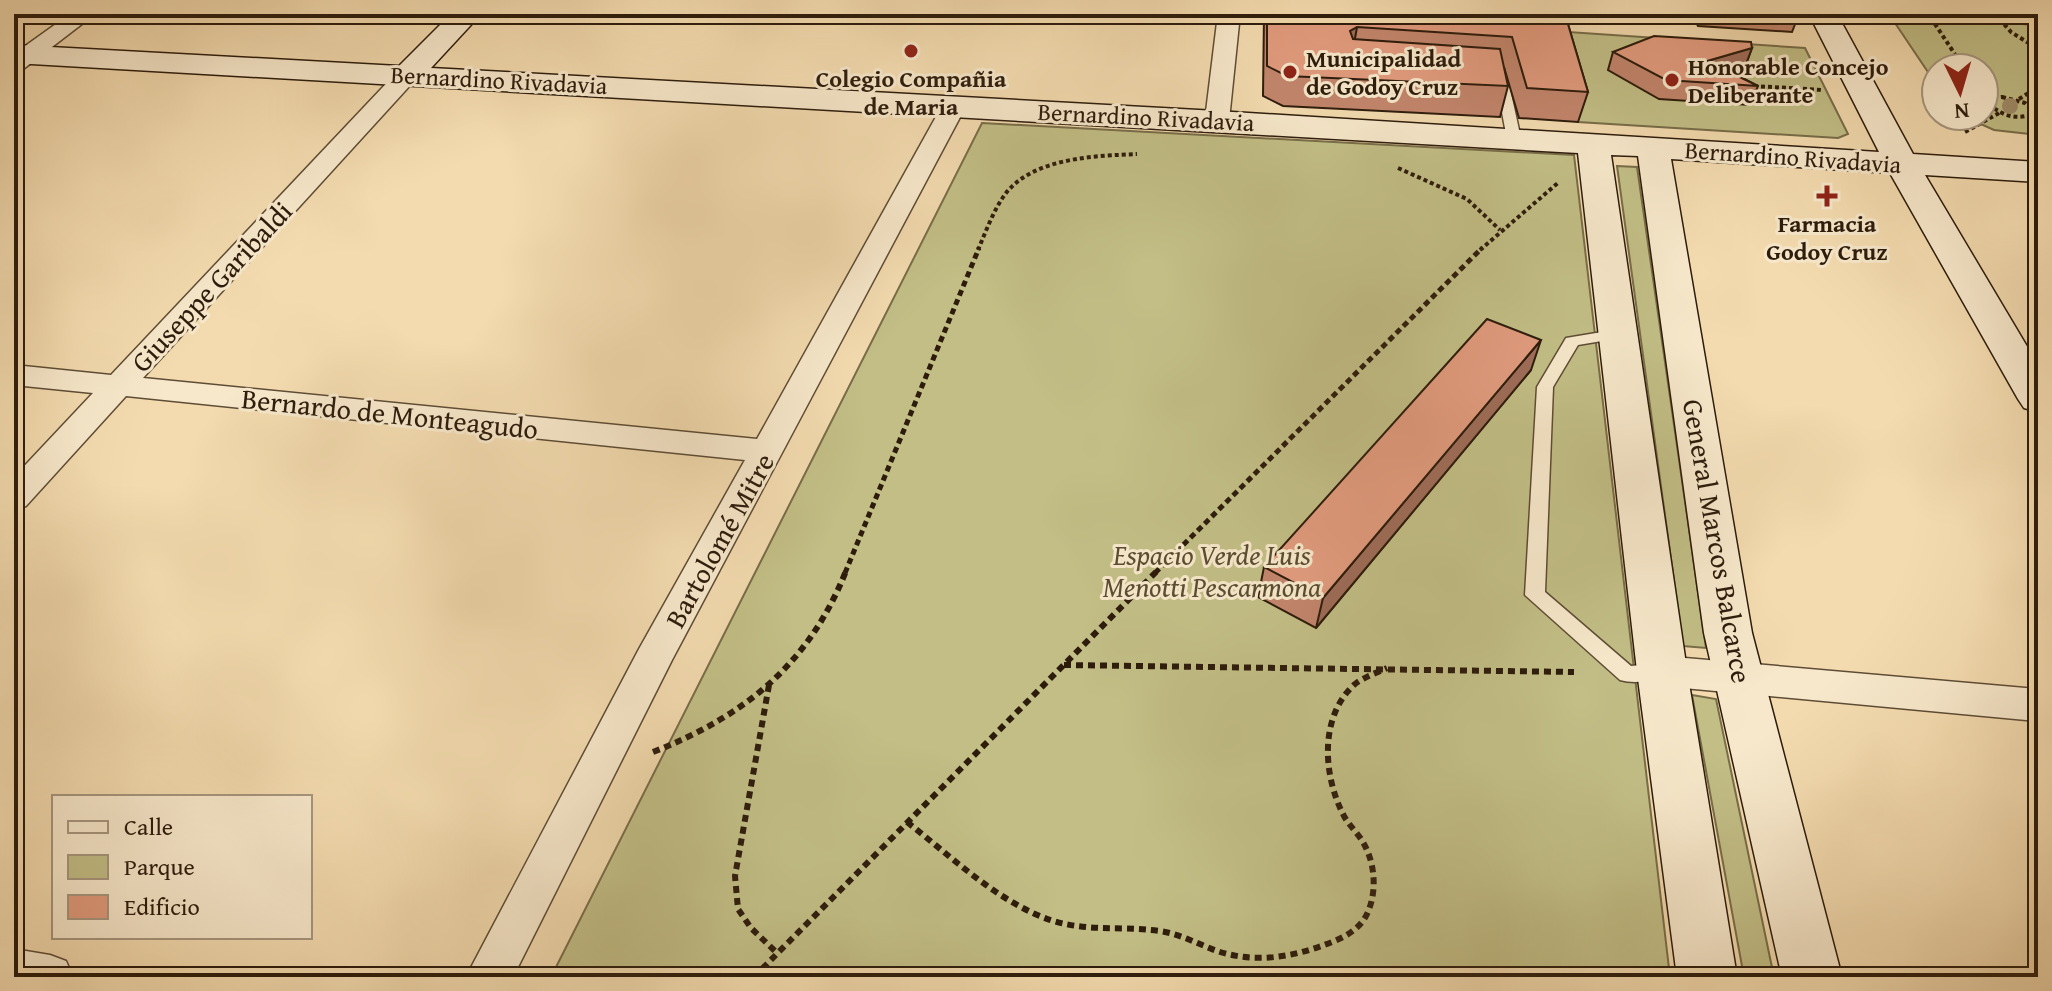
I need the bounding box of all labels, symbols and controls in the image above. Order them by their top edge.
place label: Municipalidad de Godoy Cruz [1306,41,1461,104]
marker: Colegio Compañia de Maria [902,42,920,60]
place label: Honorable Concejo Deliberante [1688,49,1889,112]
north arrow [1920,52,2000,132]
street label: Bernardino Rivadavia [390,57,609,103]
place label: Colegio Compañia de Maria [816,61,1007,124]
marker: Municipalidad de Godoy Cruz [1281,63,1299,81]
marker: Honorable Concejo Deliberante [1663,71,1681,89]
street label: Bernardino Rivadavia [1037,94,1256,140]
text: N [1953,95,1970,129]
street label: Bernardino Rivadavia [1684,132,1903,182]
marker: Farmacia Godoy Cruz [1818,187,1836,205]
street label: Giuseppe Garibaldi [121,191,301,381]
place label: Farmacia Godoy Cruz [1766,206,1888,269]
street label: Bernardo de Monteagudo [240,377,540,449]
street label: General Marcos Balcarce [1673,396,1763,686]
street label: Bartolomé Mitre [654,445,784,635]
park label: Espacio Verde Luis Menotti Pescarmona [1103,534,1321,607]
legend [52,795,312,939]
text: Calle [124,809,173,844]
text: Parque [124,849,195,884]
text: Edificio [124,889,200,924]

